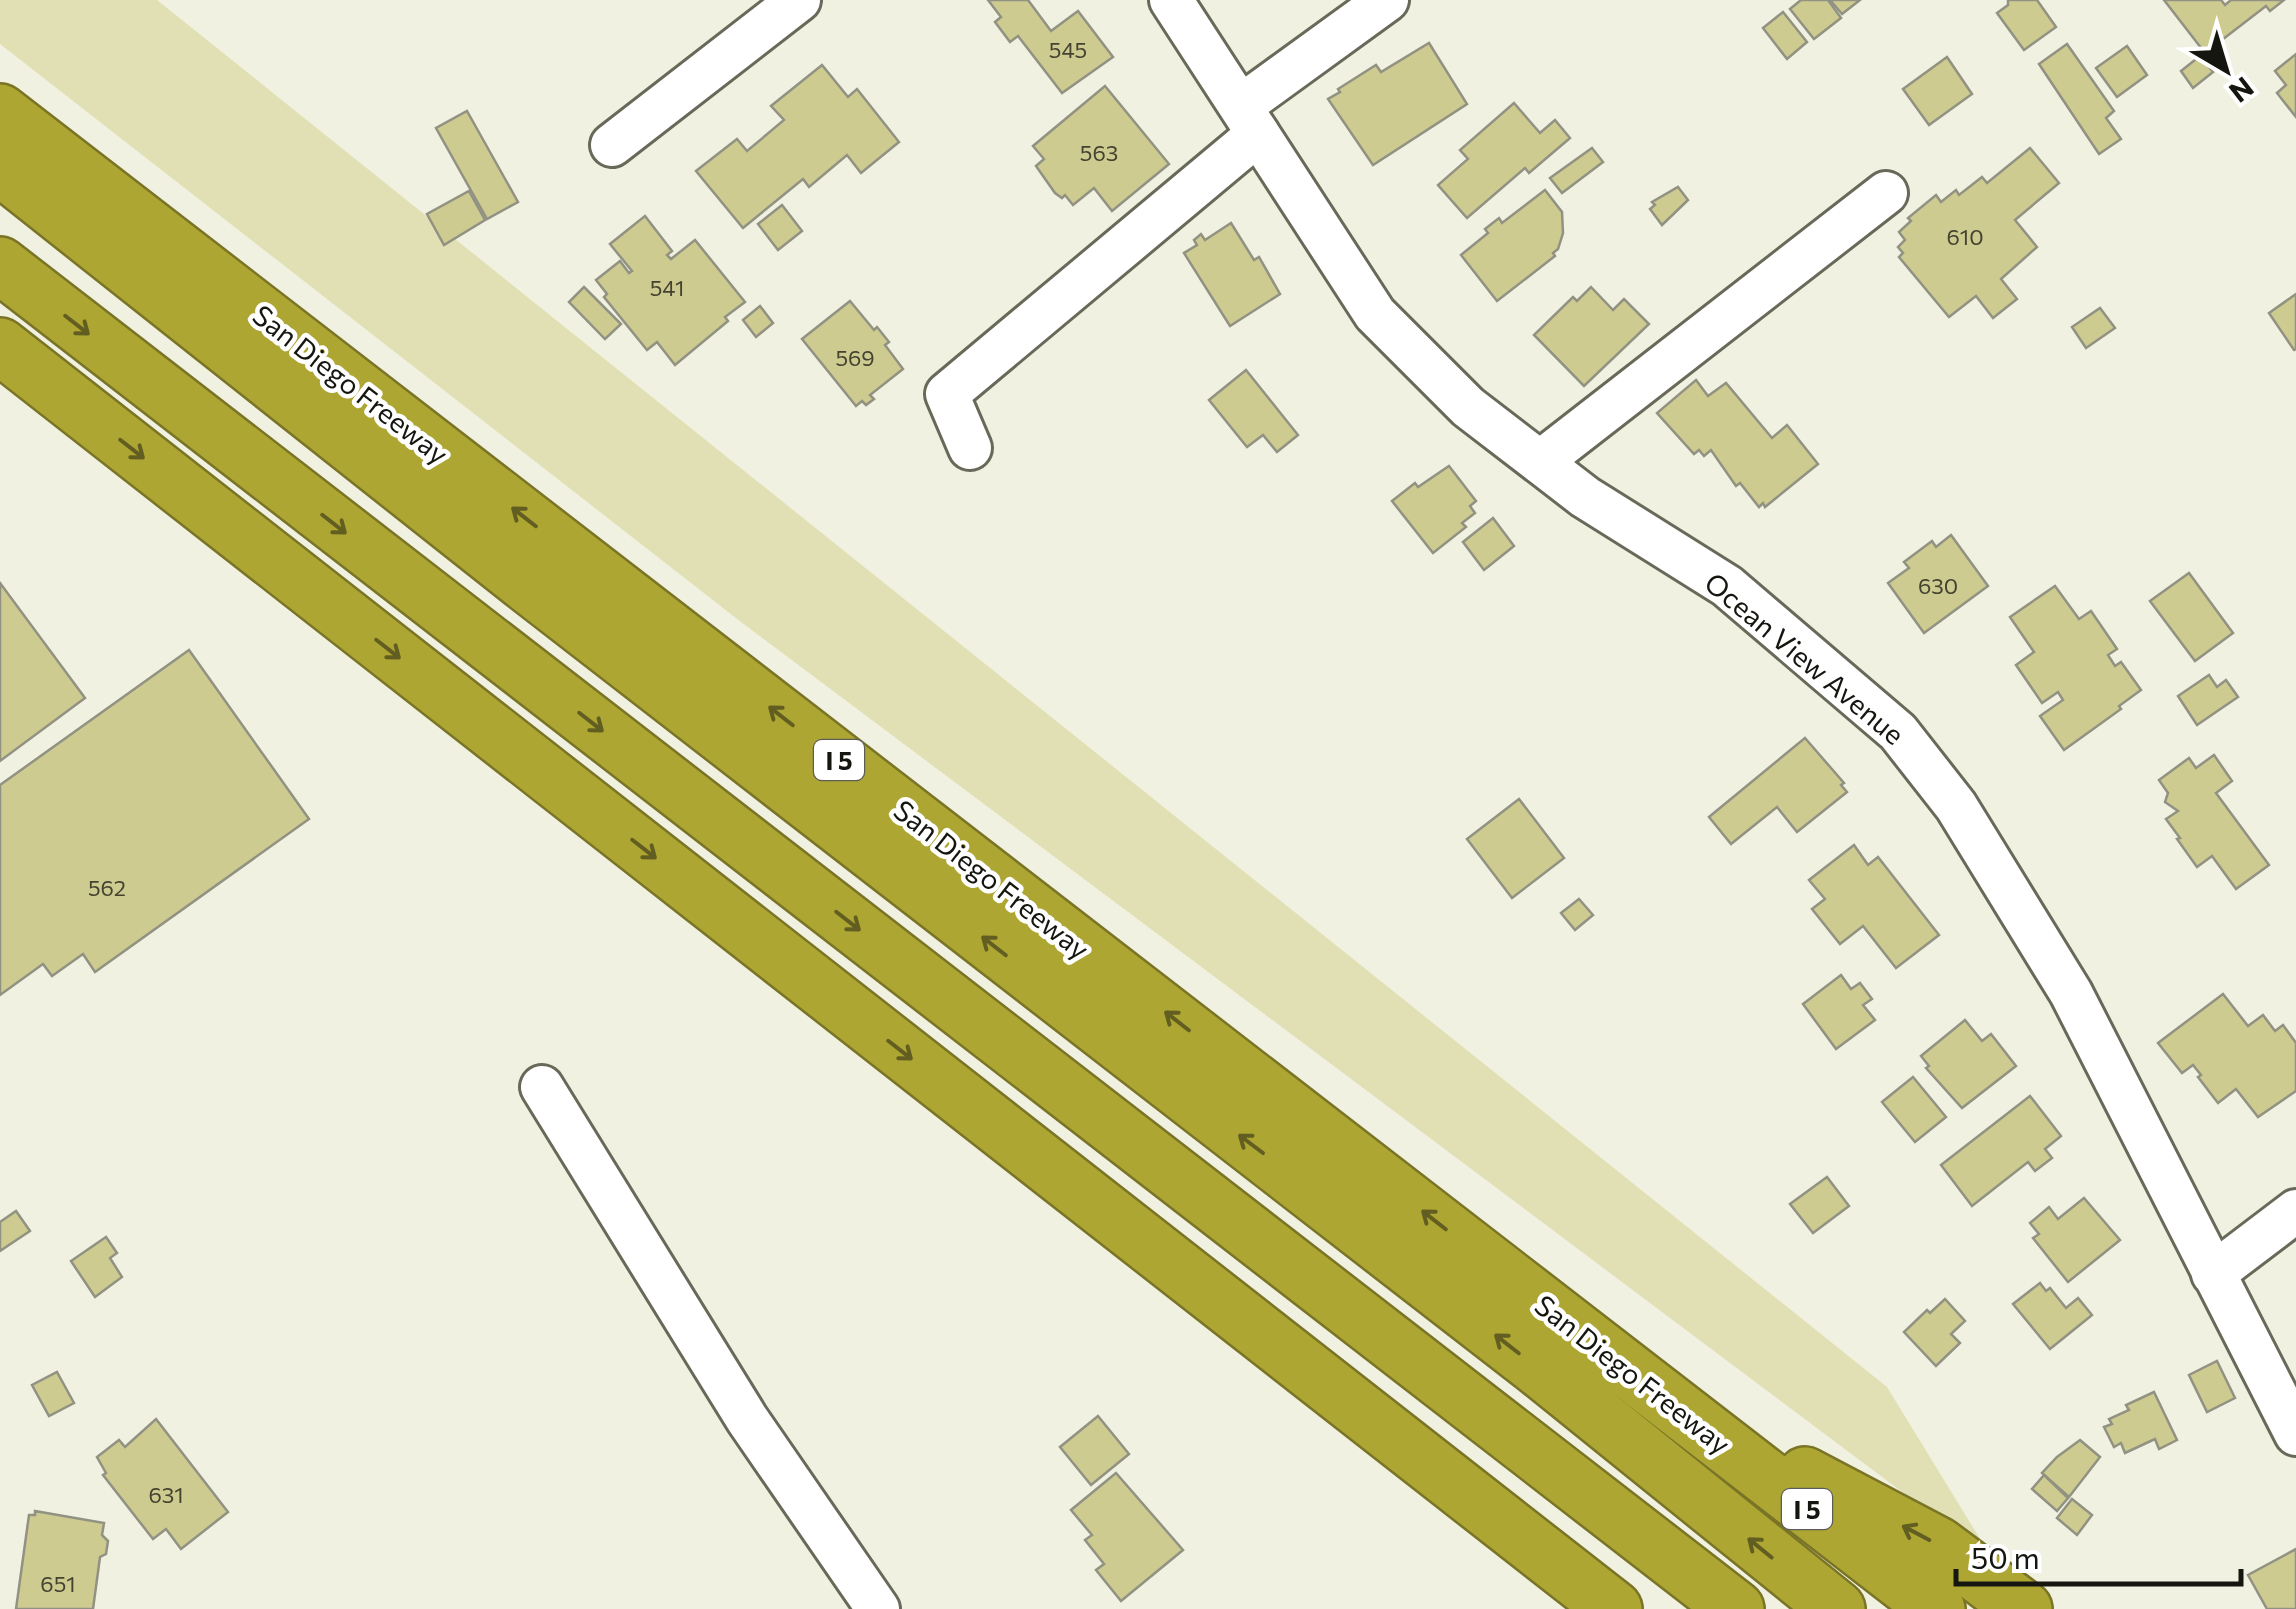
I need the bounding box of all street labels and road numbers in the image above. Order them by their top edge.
street label: San Diego Freeway [247,297,455,471]
street label: Ocean View Avenue [1699,565,1911,751]
road number: I 5 [814,740,864,780]
street label: San Diego Freeway [888,792,1096,966]
street label: San Diego Freeway [1529,1287,1737,1461]
road number: I 5 [1782,1489,1832,1529]

